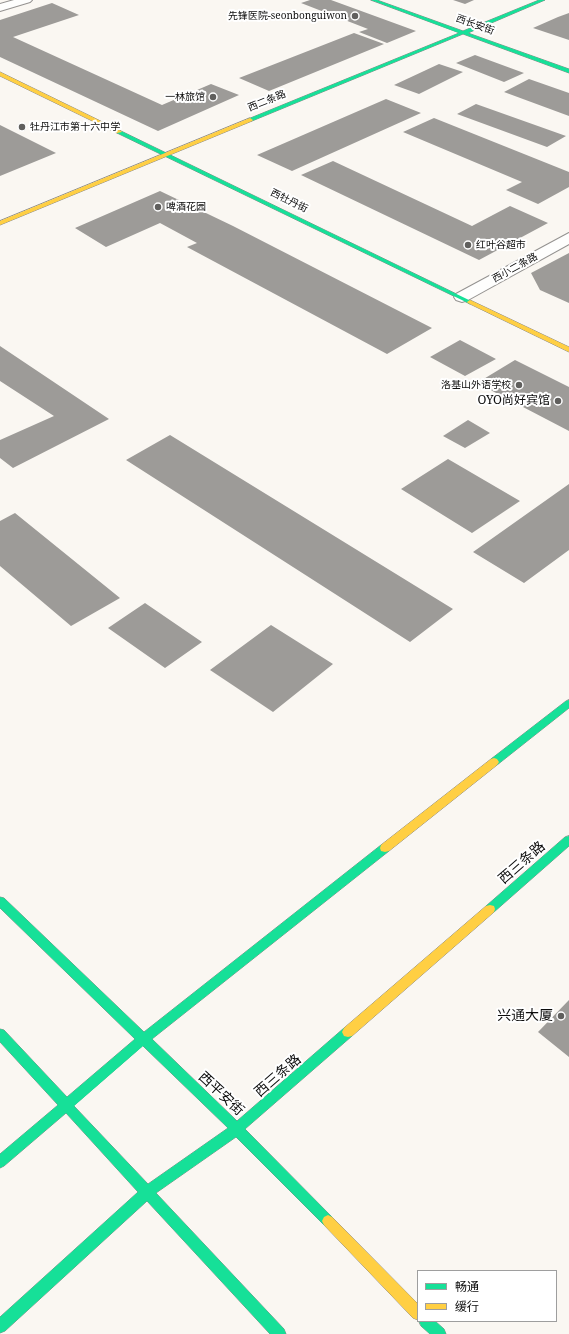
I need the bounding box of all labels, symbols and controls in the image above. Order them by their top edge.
place label: 先锋医院-seonbonguiwon [228,10,347,22]
marker: 先锋医院-seonbonguiwon [350,11,360,21]
street label: 西长安街 [454,13,496,37]
street label: 西二条路 [246,88,288,114]
place label: 一林旅馆 [165,91,205,103]
marker: 一林旅馆 [208,92,218,102]
place label: 牡丹江市第十六中学 [30,121,120,133]
marker: 牡丹江市第十六中学 [17,122,27,132]
street label: 西牡丹街 [268,187,310,215]
place label: 啤酒花园 [166,201,206,213]
marker: 啤酒花园 [153,202,163,212]
place label: 红叶谷超市 [476,239,526,251]
marker: 红叶谷超市 [463,240,473,250]
street label: 西小二条路 [490,251,540,285]
place label: 洛基山外语学校 [441,379,511,391]
marker: 洛基山外语学校 [514,380,524,390]
place label: OYO尚好宾馆 [477,394,550,408]
marker: OYO尚好宾馆 [553,396,563,406]
street label: 西三条路 [495,838,549,888]
place label: 兴通大厦 [497,1008,553,1024]
marker: 兴通大厦 [556,1011,566,1021]
street label: 西三条路 [251,1051,305,1101]
street label: 西平安街 [195,1069,247,1119]
legend [417,1270,557,1322]
text: 畅通 [455,1278,479,1295]
text: 缓行 [455,1298,479,1315]

